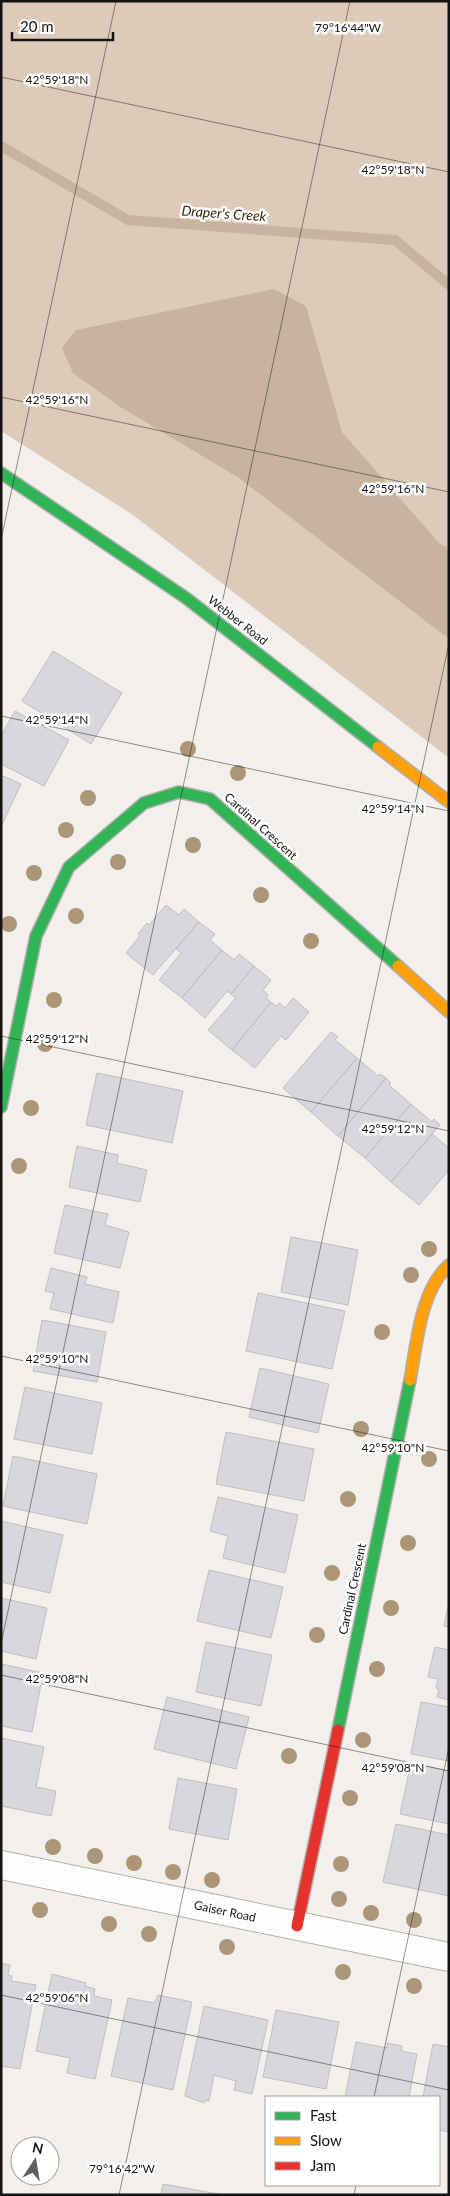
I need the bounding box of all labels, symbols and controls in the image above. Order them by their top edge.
scale bar [12,10,114,42]
text: 20 m [20,17,54,35]
text: 79°16'44"W [315,20,382,35]
text: 42°59'18"N [26,72,88,87]
text: 42°59'18"N [362,162,424,177]
water label: Draper's Creek [181,202,267,224]
text: 42°59'16"N [26,392,88,407]
text: 42°59'16"N [362,481,424,496]
street label: Webber Road [205,592,271,648]
text: 42°59'14"N [26,712,88,727]
street label: Cardinal Crescent [222,789,301,863]
text: 42°59'14"N [362,801,424,816]
text: 42°59'12"N [26,1031,88,1046]
text: 42°59'12"N [362,1121,424,1136]
text: 42°59'10"N [26,1351,88,1366]
text: 42°59'10"N [362,1440,424,1455]
street label: Cardinal Crescent [335,1541,369,1636]
text: 42°59'08"N [26,1671,88,1686]
text: 42°59'08"N [362,1760,424,1775]
street label: Gaiser Road [193,1897,257,1925]
text: 42°59'06"N [26,1990,88,2005]
legend [265,2096,440,2186]
text: Fast [310,2106,337,2124]
text: Slow [310,2131,342,2149]
north arrow [10,2136,60,2186]
text: N [31,2138,45,2157]
text: Jam [310,2156,336,2174]
text: 79°16'42"W [89,2161,156,2176]

